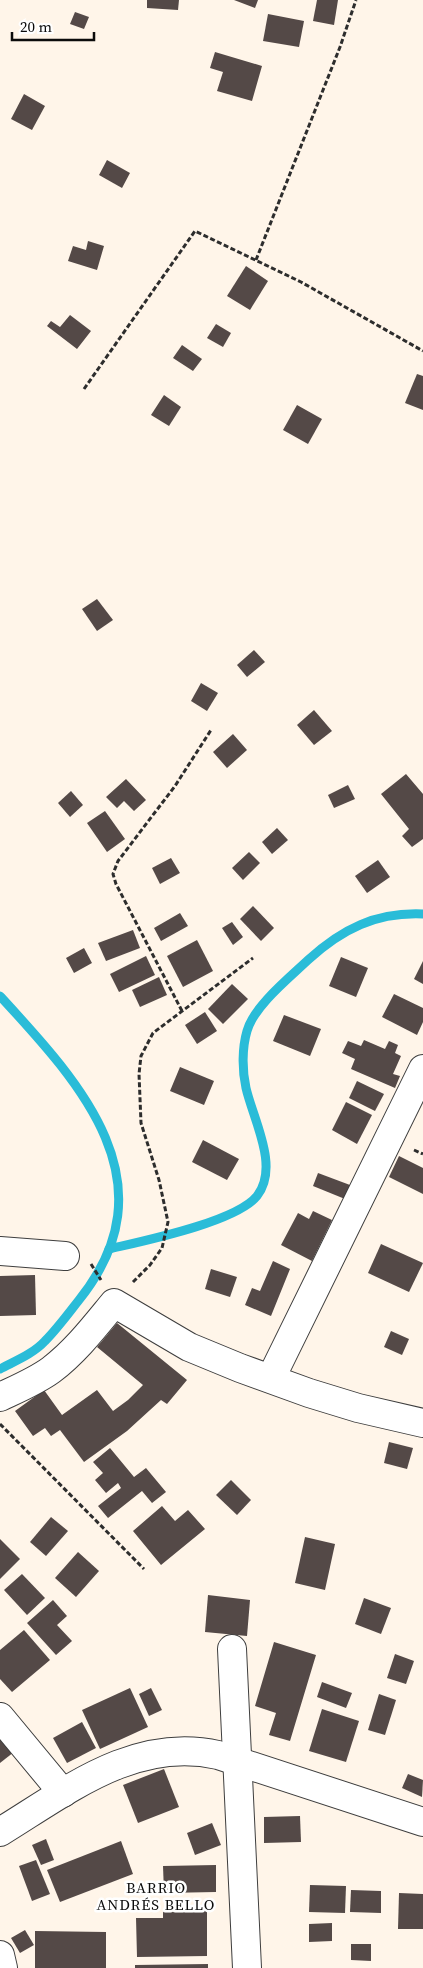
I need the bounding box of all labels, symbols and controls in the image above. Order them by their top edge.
scale bar [12,10,95,42]
text: 20 m [20,16,52,37]
district label: BARRIO ANDRÉS BELLO [97,1877,215,1915]

